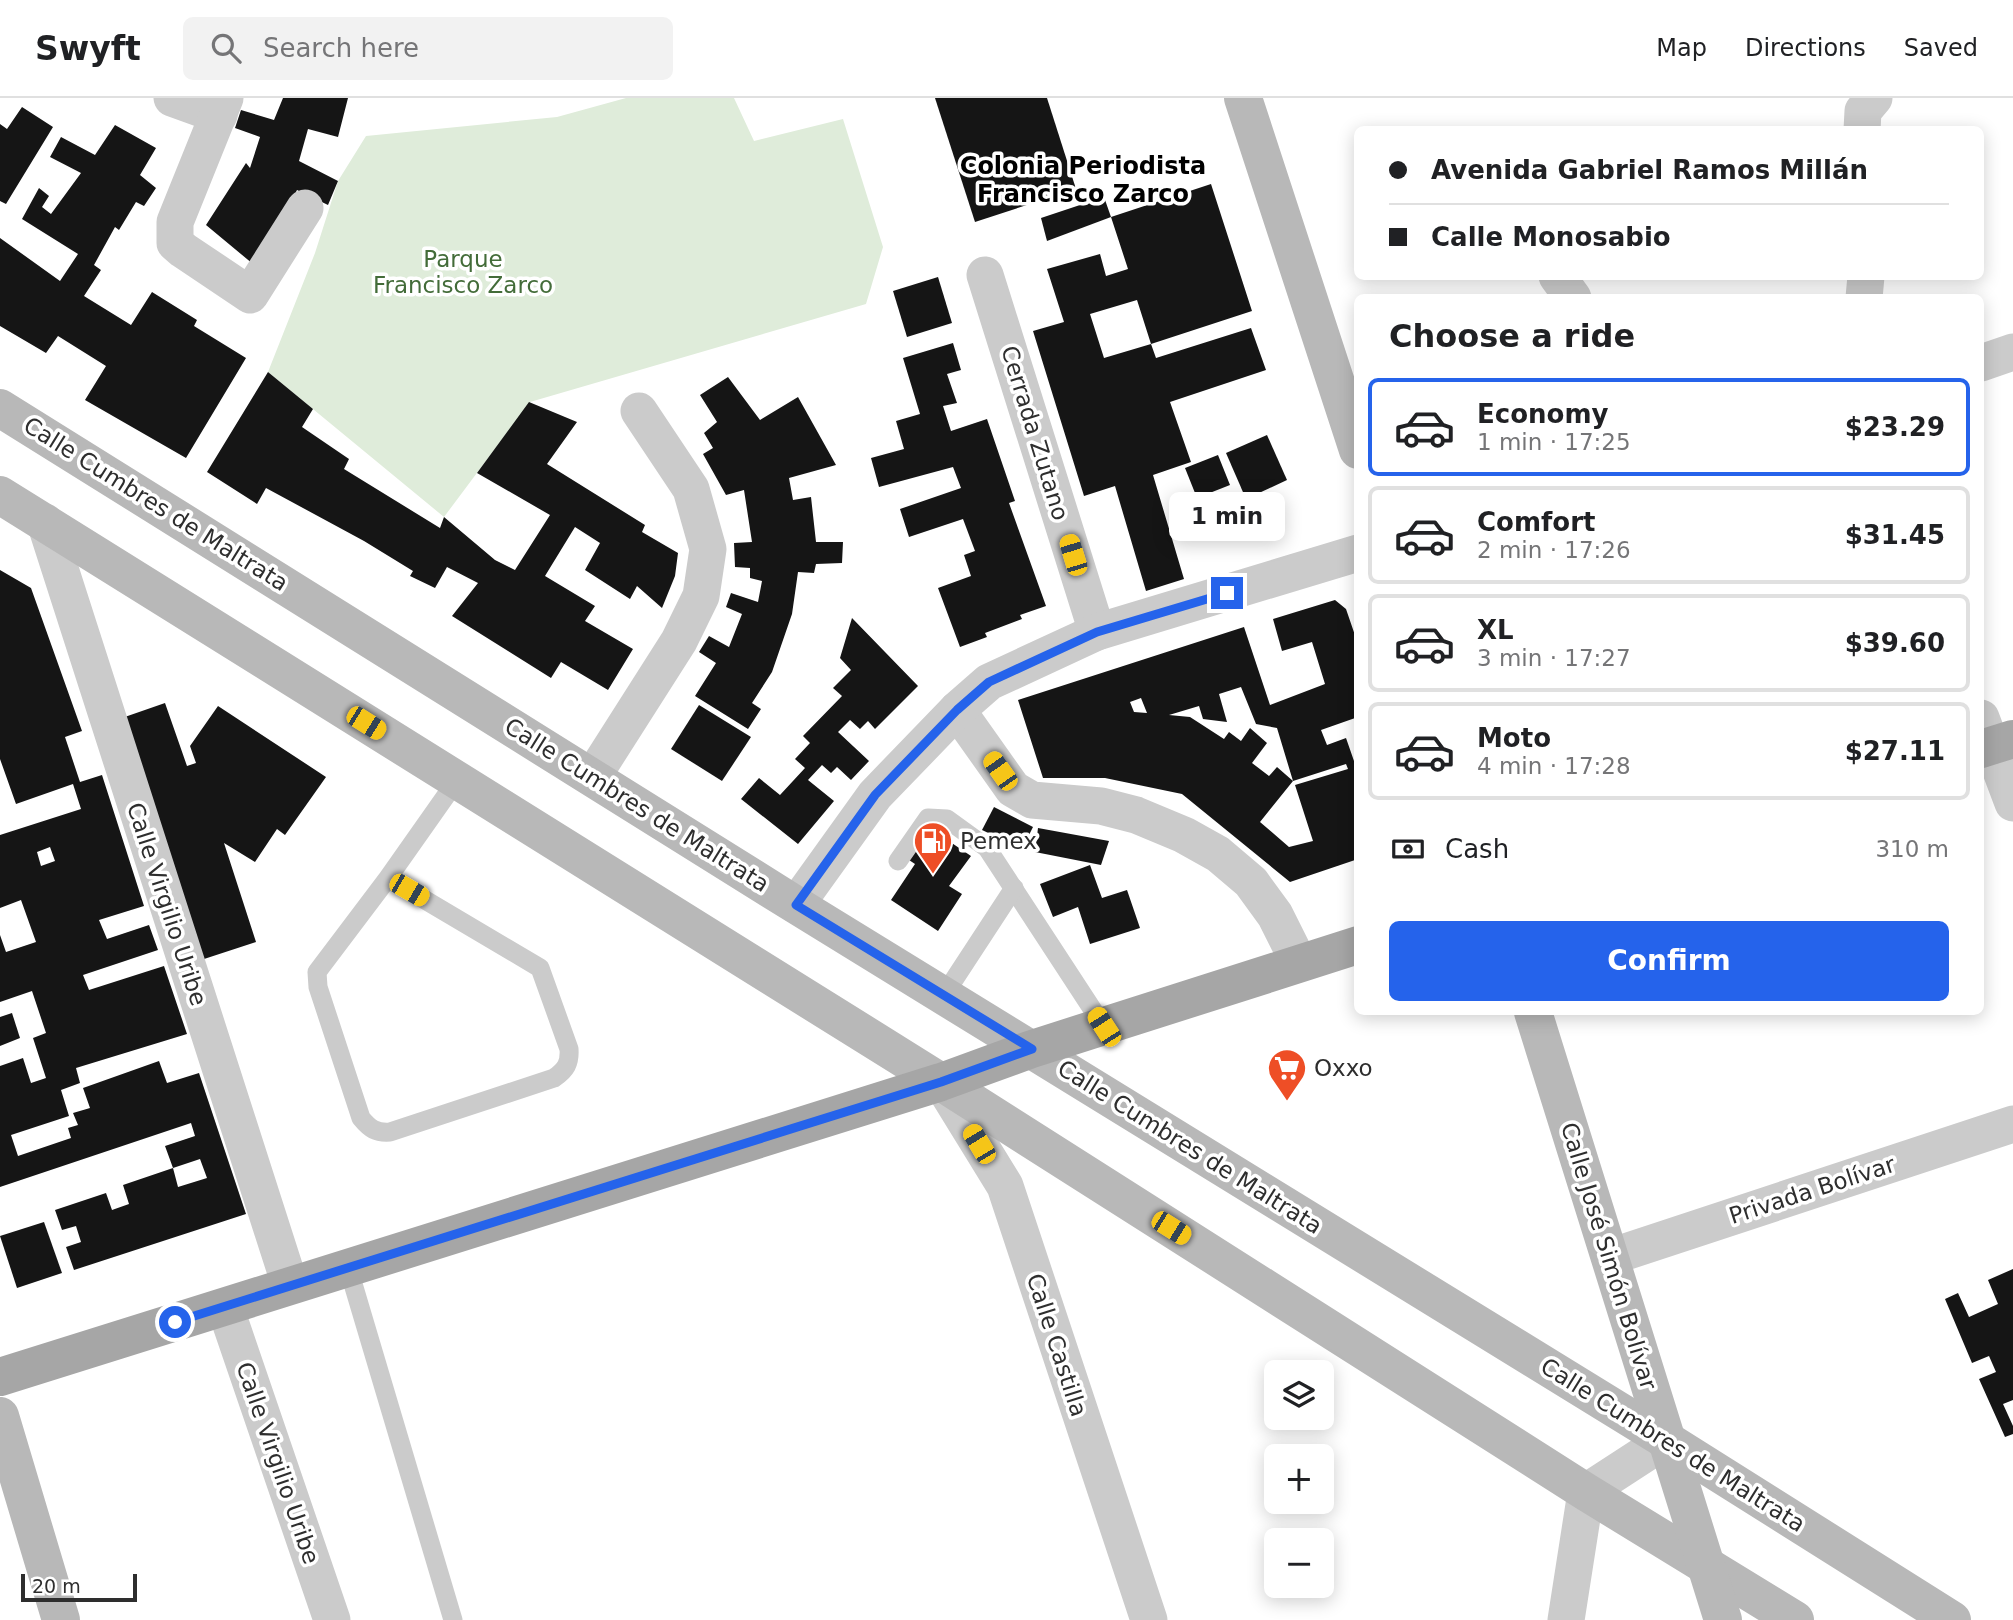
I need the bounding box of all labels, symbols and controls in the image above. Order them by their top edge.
search box [183,17,673,80]
text: Swyft [35,29,141,68]
icon: search [207,29,245,67]
text: Search here [263,33,419,63]
text: Map [1656,34,1707,62]
text: Directions [1745,34,1866,62]
text: Saved [1904,34,1978,62]
district label: Colonia Periodista Francisco Zarco [960,152,1206,208]
text: Avenida Gabriel Ramos Millán [1431,155,1868,185]
text: Calle Monosabio [1431,222,1671,252]
park label: Parque Francisco Zarco [373,246,553,298]
text: Choose a ride [1389,317,1635,355]
street label: Cerrada Zutano [996,343,1074,523]
icon: car [1393,396,1456,459]
text: Economy [1477,399,1608,429]
street label: Calle Cumbres de Maltrata [19,412,293,596]
text: $23.29 [1845,412,1945,442]
text: 1 min · 17:25 [1477,429,1631,455]
callout: 1 min [1169,491,1285,540]
text: 1 min [1191,503,1263,529]
icon: car [1393,504,1456,567]
text: Comfort [1477,507,1595,537]
text: $31.45 [1845,520,1945,550]
car [1057,532,1090,578]
text: 2 min · 17:26 [1477,537,1631,563]
route end [1211,577,1243,609]
icon: car [1393,612,1456,675]
text: XL [1477,615,1514,645]
text: $39.60 [1845,628,1945,658]
text: 3 min · 17:27 [1477,645,1631,671]
car [343,703,390,743]
street label: Calle Cumbres de Maltrata [500,713,774,897]
icon: car [1393,720,1456,783]
text: Moto [1477,723,1551,753]
text: $27.11 [1845,736,1945,766]
car [980,748,1021,794]
text: 4 min · 17:28 [1477,753,1631,779]
street label: Calle Virgilio Uribe [122,799,212,1009]
fuel station icon: Pemex [912,820,954,875]
place label: Pemex [960,828,1037,854]
icon: cash [1389,830,1427,868]
text: Cash [1445,834,1509,864]
text: 310 m [1875,836,1949,862]
car [386,870,433,910]
button: Confirm [1389,921,1949,1001]
car [1084,1004,1125,1050]
supermarket icon: Oxxo [1266,1047,1308,1102]
street label: Calle Cumbres de Maltrata [1053,1055,1327,1239]
place label: Oxxo [1314,1055,1373,1081]
street label: Calle José Simón Bolívar [1556,1119,1662,1393]
car [960,1121,999,1167]
street label: Privada Bolívar [1726,1151,1899,1229]
car [1148,1208,1195,1248]
street label: Calle Castilla [1022,1270,1092,1420]
route start [159,1306,191,1338]
street label: Calle Cumbres de Maltrata [1536,1353,1810,1537]
street label: Calle Virgilio Uribe [231,1359,325,1567]
map controls [1264,1360,1334,1598]
button: layers [1264,1360,1334,1430]
button: + [1264,1444,1334,1514]
button: − [1264,1528,1334,1598]
scale bar [21,1571,136,1603]
text: 20 m [32,1575,81,1597]

